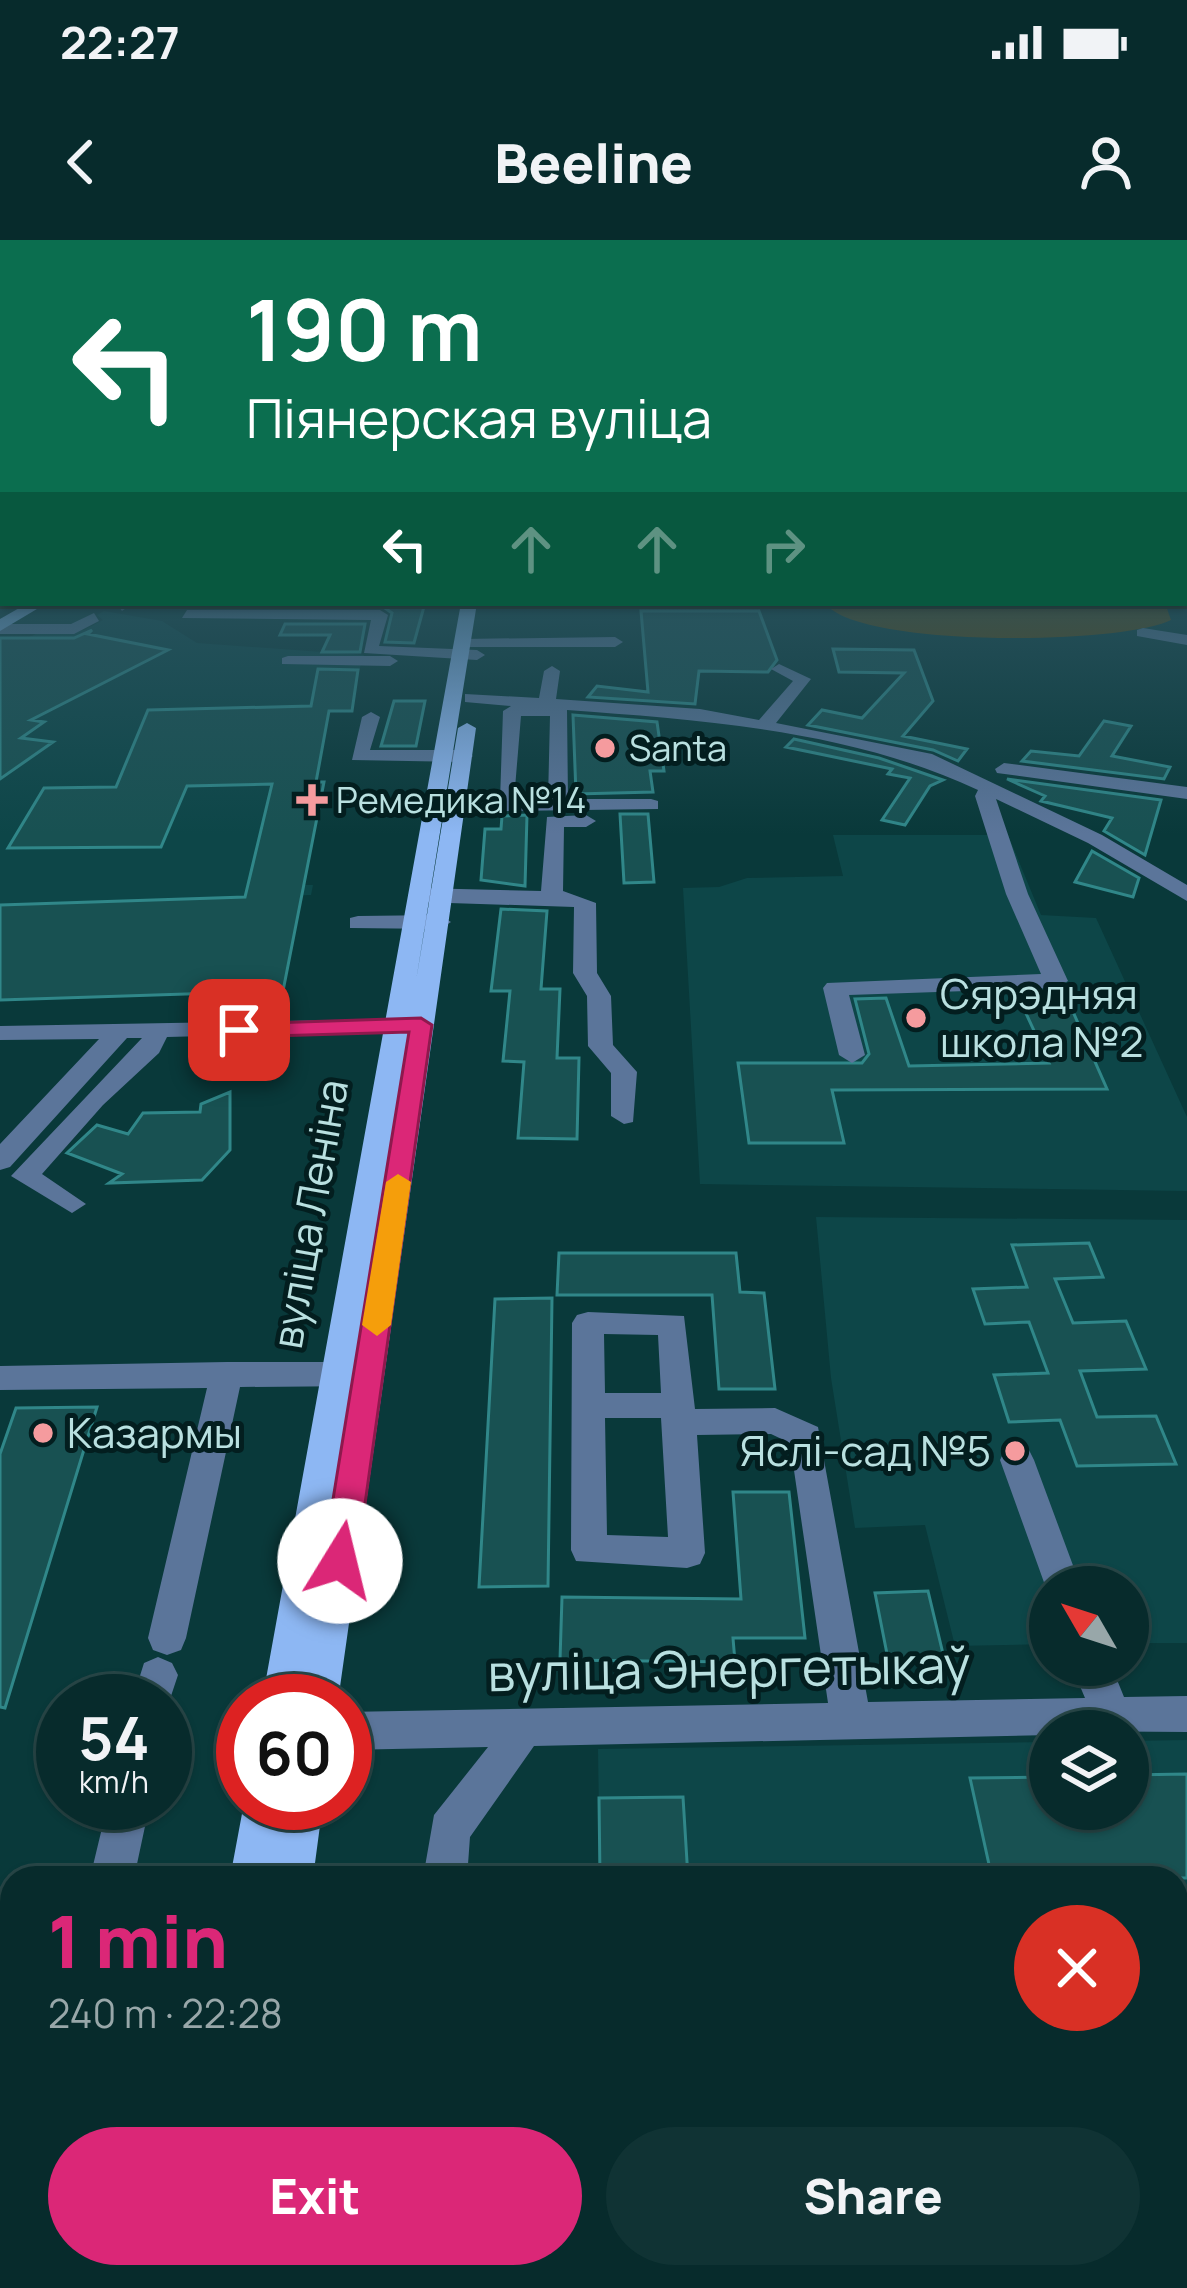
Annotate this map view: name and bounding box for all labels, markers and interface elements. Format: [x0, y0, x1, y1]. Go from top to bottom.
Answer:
text: 22:27 [60, 11, 180, 73]
text: Beeline [494, 125, 693, 199]
icon: back [48, 129, 114, 195]
icon: person [1073, 129, 1139, 195]
text: 190 m [246, 271, 483, 386]
icon: left [48, 288, 204, 444]
text: Піянерская вуліца [246, 380, 712, 454]
icon: left [372, 516, 438, 582]
icon: ahead [498, 516, 564, 582]
icon: ahead [624, 516, 690, 582]
icon: right [750, 516, 816, 582]
place label: Santa [629, 723, 727, 772]
marker: Santa [592, 735, 618, 761]
place label: Ремедика №14 [336, 775, 586, 824]
marker: Ремедика №14 [299, 787, 325, 813]
place label: Сярэдняя школа №2 [940, 964, 1143, 1070]
pin [188, 979, 290, 1081]
icon: arrive [206, 997, 272, 1063]
marker: Сярэдняя школа №2 [903, 1005, 929, 1031]
street label: вуліца Леніна [257, 1075, 361, 1353]
place label: Казармы [67, 1403, 242, 1461]
marker: Казармы [30, 1420, 56, 1446]
place label: Яслі-сад №5 [740, 1421, 991, 1479]
marker: Яслі-сад №5 [1002, 1438, 1028, 1464]
position arrow [277, 1498, 403, 1624]
north arrow [1029, 1566, 1149, 1686]
map controls [1029, 1566, 1149, 1830]
street label: вуліца Энергетыкаў [487, 1629, 971, 1706]
speed limit sign: 60 [216, 1674, 372, 1830]
text: 54 [78, 1696, 150, 1778]
button: layers [1029, 1710, 1149, 1830]
text: km/h [79, 1761, 149, 1802]
text: 1 min [48, 1891, 228, 1990]
button: close [1014, 1905, 1140, 2031]
text: 240 m · 22:28 [48, 1986, 283, 2040]
button: Exit [48, 2127, 582, 2265]
button: Share [606, 2127, 1140, 2265]

